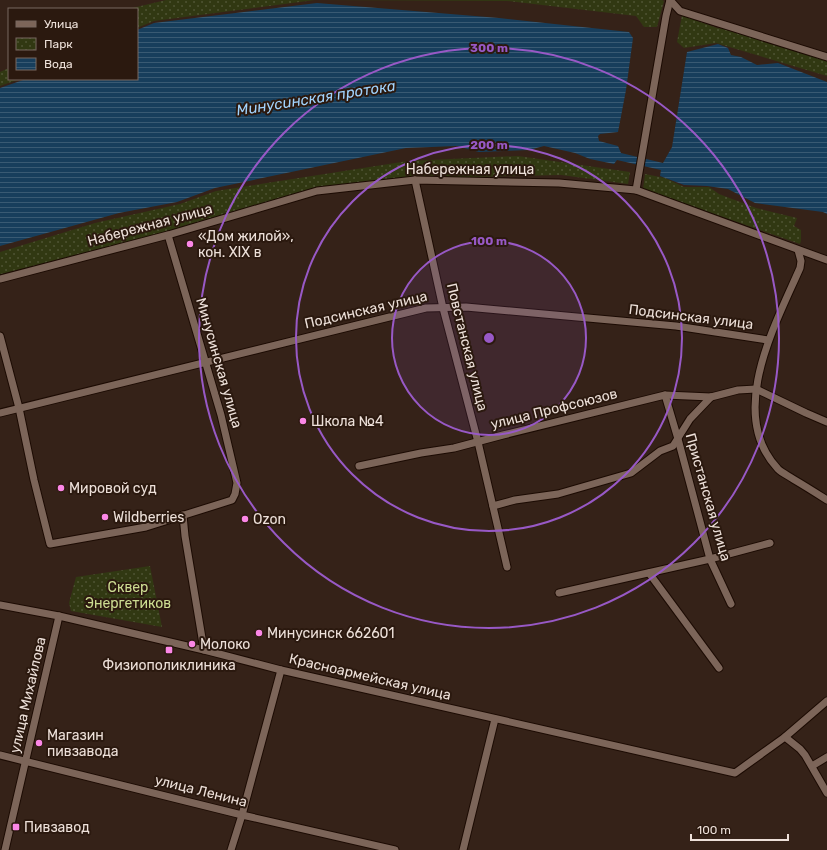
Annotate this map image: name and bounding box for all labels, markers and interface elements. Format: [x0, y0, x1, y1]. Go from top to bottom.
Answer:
legend [8, 8, 138, 80]
text: Улица [44, 17, 78, 31]
text: Парк [44, 37, 73, 51]
text: 300 m [470, 41, 508, 55]
text: Вода [44, 57, 73, 71]
water label: Минусинская протока [235, 76, 397, 119]
text: 200 m [470, 138, 508, 152]
street label: Набережная улица [406, 161, 534, 178]
street label: Набережная улица [86, 200, 214, 250]
place label: «Дом жилой», кон. ХIХ в [198, 228, 294, 261]
text: 100 m [471, 234, 507, 248]
marker: «Дом жилой», кон. ХIХ в [185, 239, 195, 249]
street label: Повстанская улица [443, 281, 491, 413]
street label: Подсинская улица [303, 288, 429, 332]
street label: Минусинская улица [192, 296, 246, 430]
street label: Подсинская улица [628, 301, 754, 333]
centre of rings [482, 331, 496, 345]
street label: улица Профсоюзов [489, 385, 619, 433]
place label: Школа №4 [311, 413, 384, 430]
marker: Школа №4 [298, 416, 308, 426]
street label: Пристанская улица [682, 431, 734, 563]
place label: Мировой суд [69, 480, 157, 497]
marker: Мировой суд [56, 483, 66, 493]
place label: Wildberries [113, 509, 185, 526]
place label: Ozon [253, 511, 286, 528]
marker: Wildberries [100, 512, 110, 522]
marker: Ozon [240, 514, 250, 524]
park label: Сквер Энергетиков [85, 579, 171, 612]
place label: Минусинск 662601 [267, 625, 394, 642]
marker: Минусинск 662601 [254, 628, 264, 638]
street label: улица Михайлова [6, 635, 50, 755]
place label: Молоко [200, 636, 250, 653]
marker: Молоко [187, 639, 197, 649]
marker: Физиополиклиника [164, 645, 174, 655]
street label: Красноармейская улица [287, 650, 453, 704]
place label: Физиополиклиника [102, 657, 236, 674]
place label: Магазин пивзавода [47, 727, 119, 760]
marker: Магазин пивзавода [34, 738, 44, 748]
street label: улица Ленина [153, 771, 249, 811]
scale bar [691, 816, 788, 842]
place label: Пивзавод [24, 819, 90, 836]
marker: Пивзавод [11, 822, 21, 832]
text: 100 m [697, 823, 731, 837]

